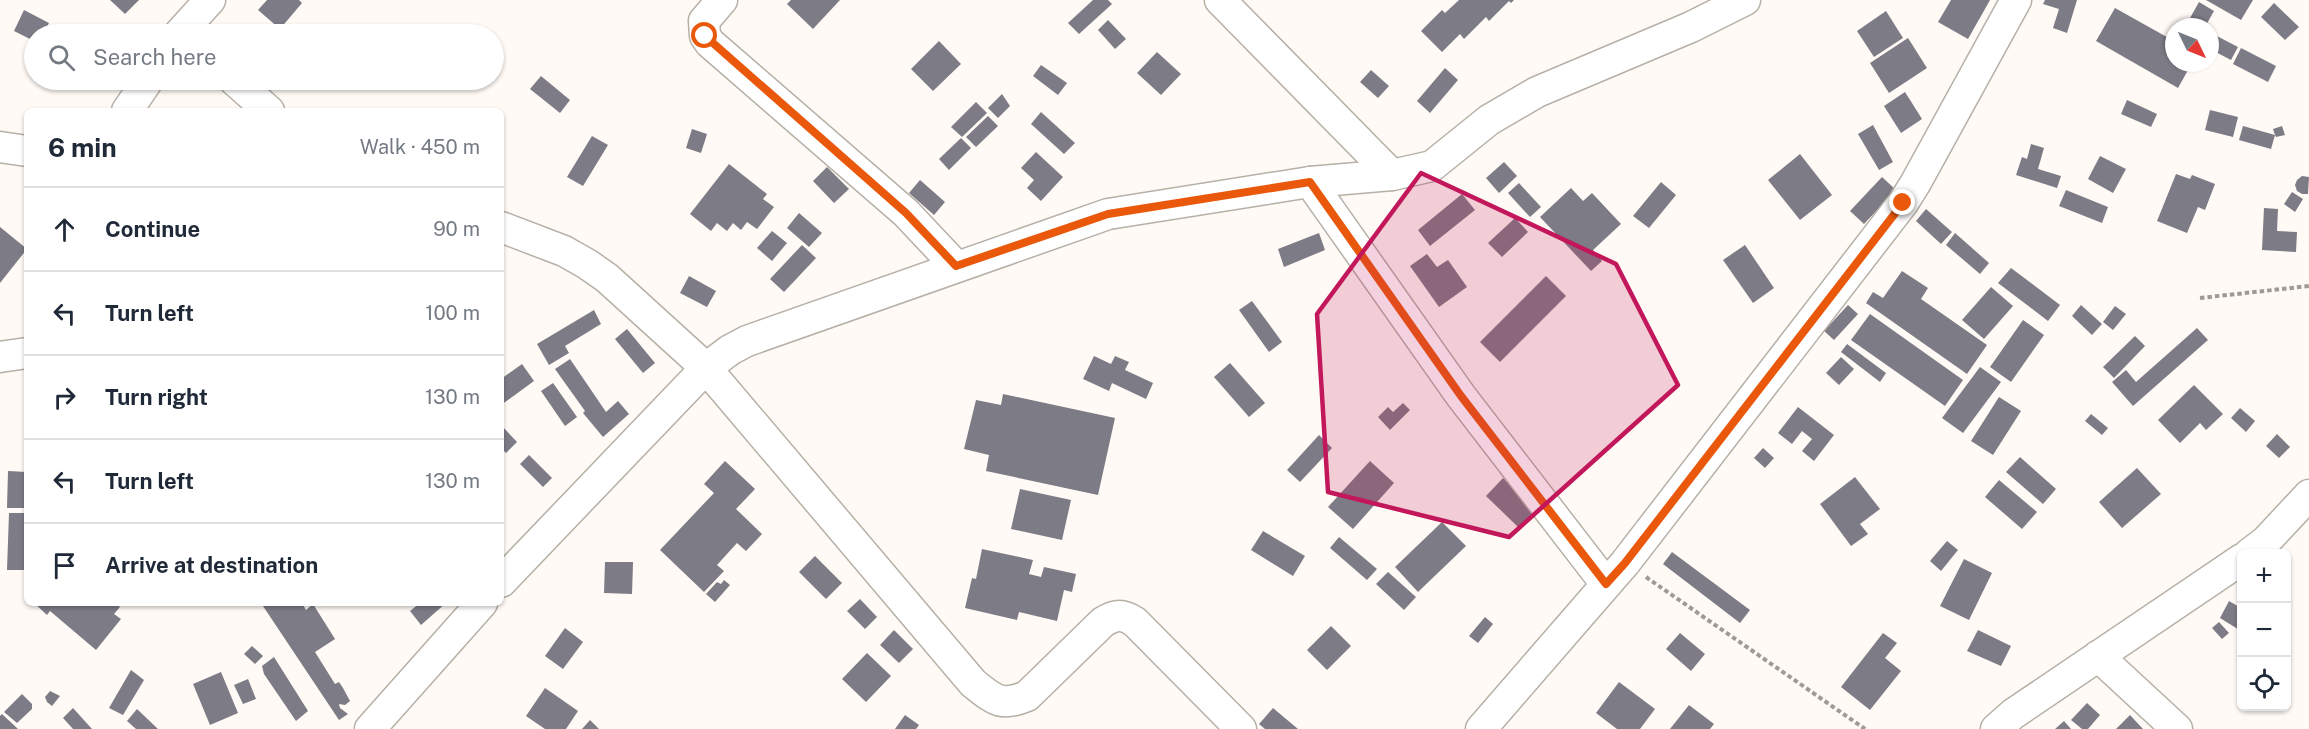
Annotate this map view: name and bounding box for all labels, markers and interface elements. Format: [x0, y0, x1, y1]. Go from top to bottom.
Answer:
north arrow [2165, 18, 2219, 72]
route start [691, 22, 717, 48]
search box [24, 24, 504, 90]
icon: search [45, 41, 78, 74]
text: Search here [93, 44, 217, 70]
text: 6 min [48, 132, 117, 163]
text: Walk · 450 m [360, 135, 480, 159]
route end [1889, 189, 1915, 215]
icon: ahead [48, 213, 81, 246]
text: Continue [105, 216, 200, 242]
text: 90 m [433, 217, 480, 241]
icon: left [48, 297, 81, 330]
text: Turn left [105, 300, 194, 326]
text: 100 m [425, 301, 480, 325]
icon: right [48, 381, 81, 414]
text: Turn right [105, 384, 208, 410]
text: 130 m [425, 385, 480, 409]
icon: left [48, 465, 81, 498]
text: Turn left [105, 468, 194, 494]
text: 130 m [425, 469, 480, 493]
icon: arrive [48, 549, 81, 582]
map controls [2237, 549, 2291, 711]
button: + [2237, 549, 2291, 603]
text: Arrive at destination [105, 552, 318, 578]
button: − [2237, 603, 2291, 657]
button: locate [2237, 657, 2291, 711]

